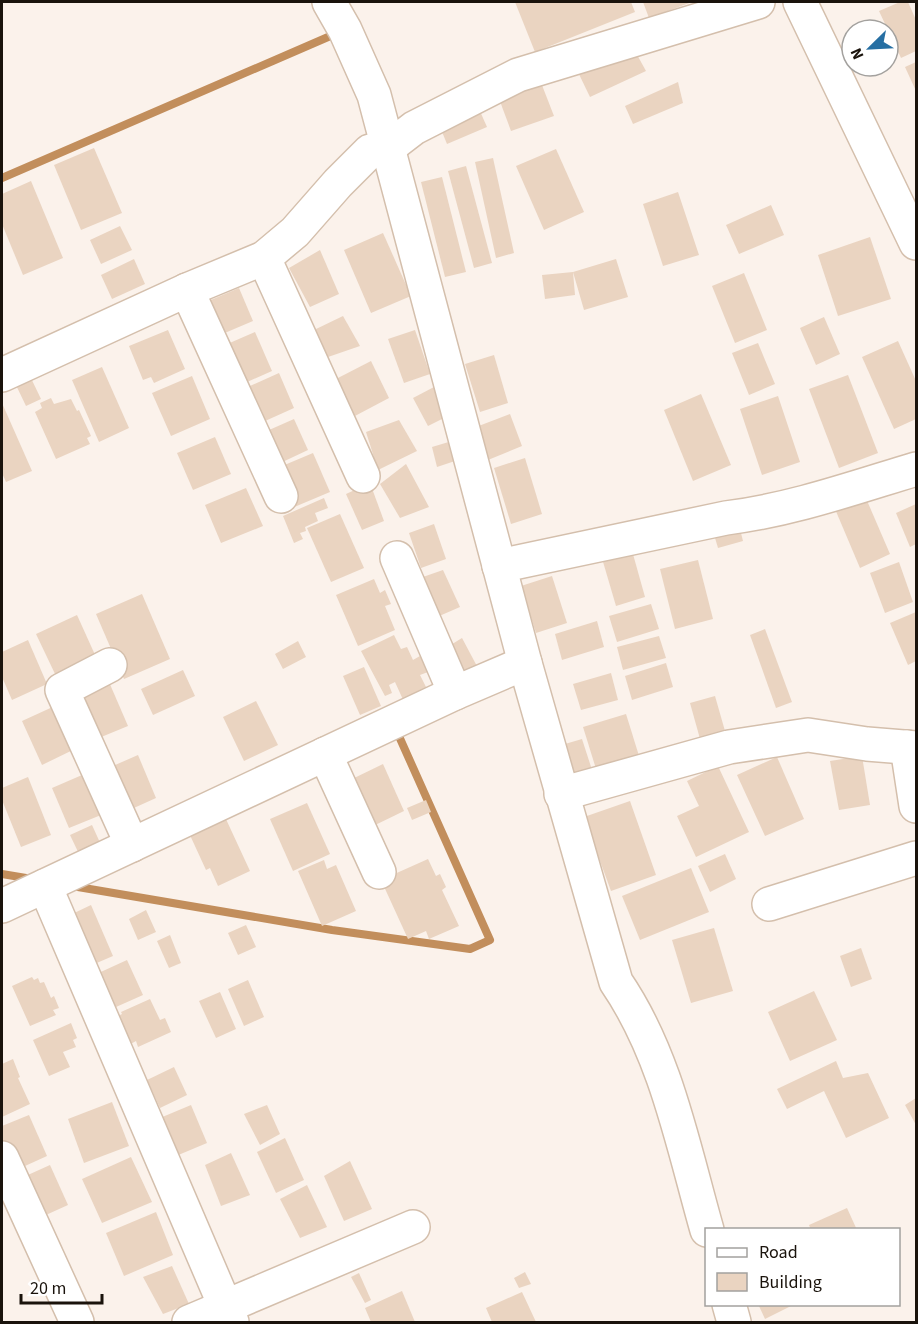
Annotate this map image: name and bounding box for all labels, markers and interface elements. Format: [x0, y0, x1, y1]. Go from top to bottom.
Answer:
north arrow [840, 18, 900, 78]
text: N [845, 44, 869, 63]
legend [705, 1228, 900, 1306]
text: Road [759, 1240, 798, 1265]
scale bar [21, 1267, 102, 1305]
text: Building [759, 1270, 822, 1295]
text: 20 m [30, 1276, 66, 1301]

